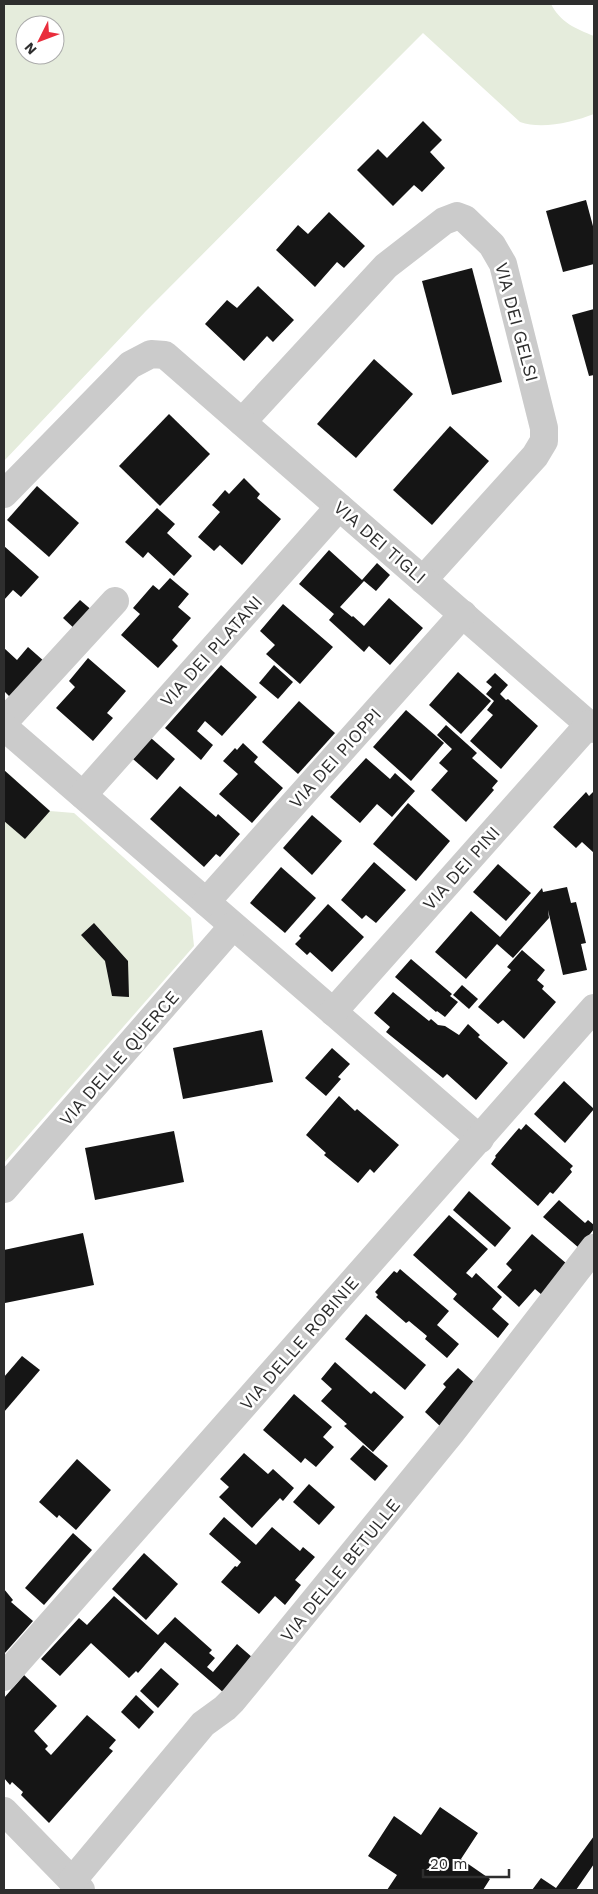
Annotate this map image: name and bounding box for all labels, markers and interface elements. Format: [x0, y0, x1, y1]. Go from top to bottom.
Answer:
north arrow [15, 15, 65, 65]
text: N [21, 39, 40, 58]
street label: VIA DEI GELSI [491, 260, 543, 384]
street label: VIA DEI TIGLI [330, 496, 430, 588]
street label: VIA DEI PLATANI [156, 591, 266, 711]
street label: VIA DEI PIOPPI [285, 704, 385, 812]
street label: VIA DEI PINI [418, 822, 504, 914]
street label: VIA DELLE QUERCE [55, 986, 183, 1130]
street label: VIA DELLE ROBINIE [235, 1272, 363, 1414]
street label: VIA DELLE BETULLE [276, 1494, 404, 1646]
scale bar [423, 1846, 509, 1878]
text: 20 m [430, 1855, 468, 1873]

